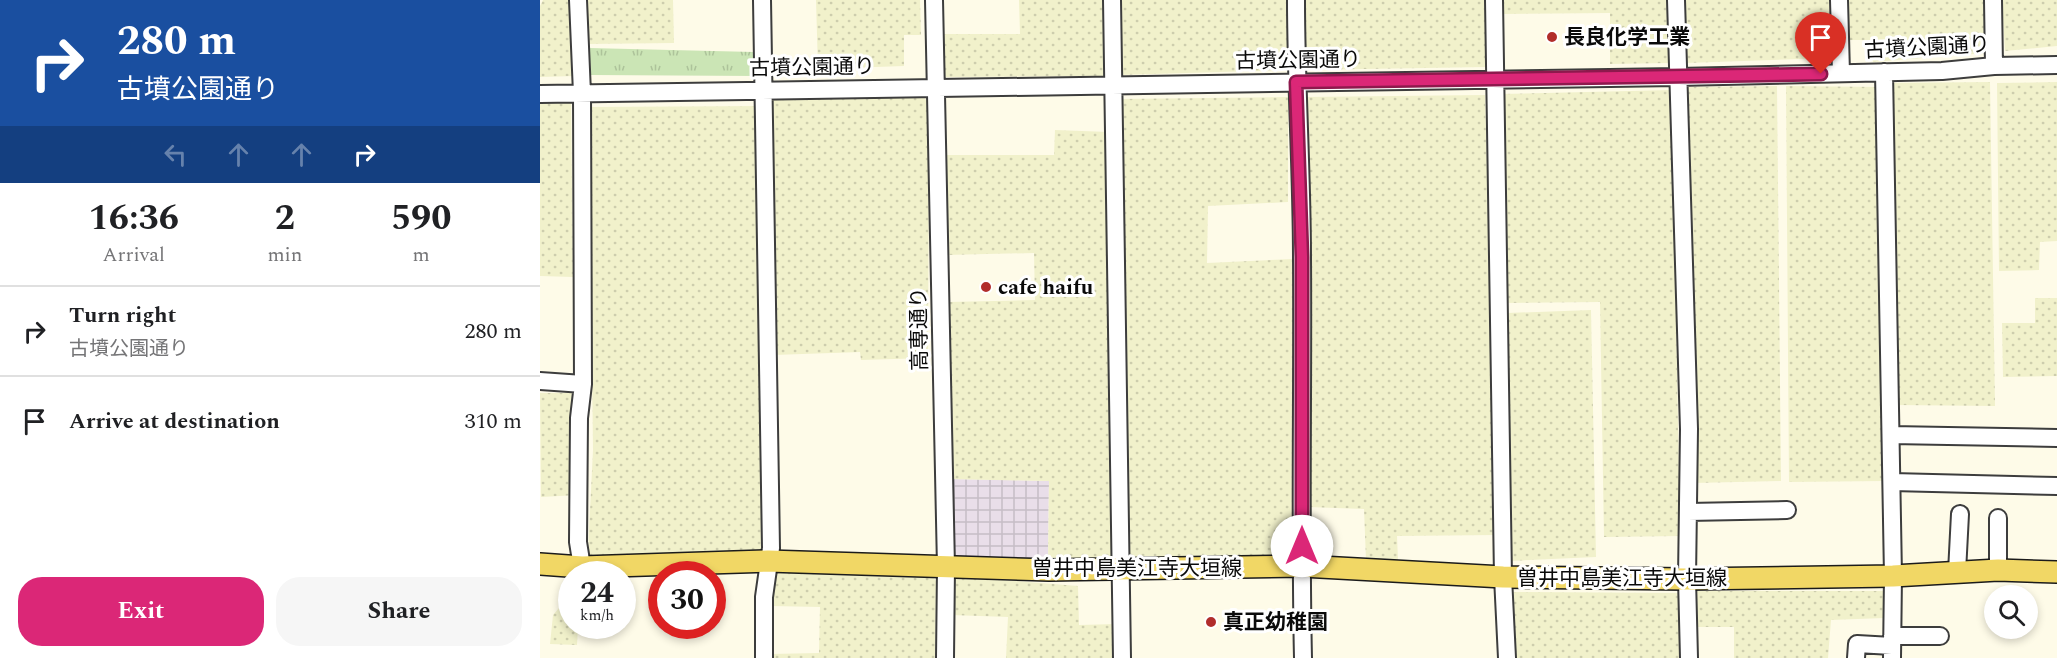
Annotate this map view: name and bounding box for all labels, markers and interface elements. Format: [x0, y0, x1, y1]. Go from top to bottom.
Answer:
text: 280 m [117, 10, 236, 73]
pin [1795, 12, 1846, 74]
icon: arrive [1804, 21, 1837, 54]
place label: 長良化学工業 [1564, 22, 1690, 54]
icon: right [18, 24, 96, 102]
street label: 古墳公園通り [1863, 29, 1991, 67]
marker: 長良化学工業 [1545, 30, 1559, 44]
street label: 古墳公園通り [1235, 44, 1361, 78]
street label: 古墳公園通り [749, 51, 875, 85]
text: 古墳公園通り [117, 69, 279, 111]
icon: left [159, 138, 192, 171]
icon: ahead [222, 138, 255, 171]
icon: ahead [285, 138, 318, 171]
icon: right [348, 138, 381, 171]
text: 16:36 [88, 191, 179, 246]
text: 2 [275, 191, 295, 246]
text: 590 [391, 191, 451, 246]
text: Arrival [103, 240, 165, 270]
text: min [267, 240, 302, 270]
text: m [413, 240, 430, 270]
place label: cafe haifu [998, 272, 1094, 304]
marker: cafe haifu [979, 280, 993, 294]
street label: 高専通り [903, 287, 937, 371]
text: Turn right [69, 299, 176, 332]
icon: right [18, 315, 51, 348]
text: 280 m [465, 315, 522, 348]
text: 古墳公園通り [69, 334, 189, 364]
icon: arrive [18, 405, 51, 438]
text: Arrive at destination [69, 405, 280, 438]
text: 310 m [465, 405, 522, 438]
position arrow [1270, 514, 1334, 578]
street label: 曽井中島美江寺大垣線 [1032, 553, 1242, 585]
speed limit sign: 30 [648, 561, 726, 639]
street label: 曽井中島美江寺大垣線 [1517, 563, 1727, 595]
text: 24 [580, 570, 614, 616]
button: Exit [18, 577, 264, 646]
button: Share [276, 577, 522, 646]
map controls [1984, 585, 2038, 639]
button: search [1984, 585, 2038, 639]
text: km/h [580, 604, 614, 627]
place label: 真正幼稚園 [1223, 607, 1328, 639]
marker: 真正幼稚園 [1204, 615, 1218, 629]

